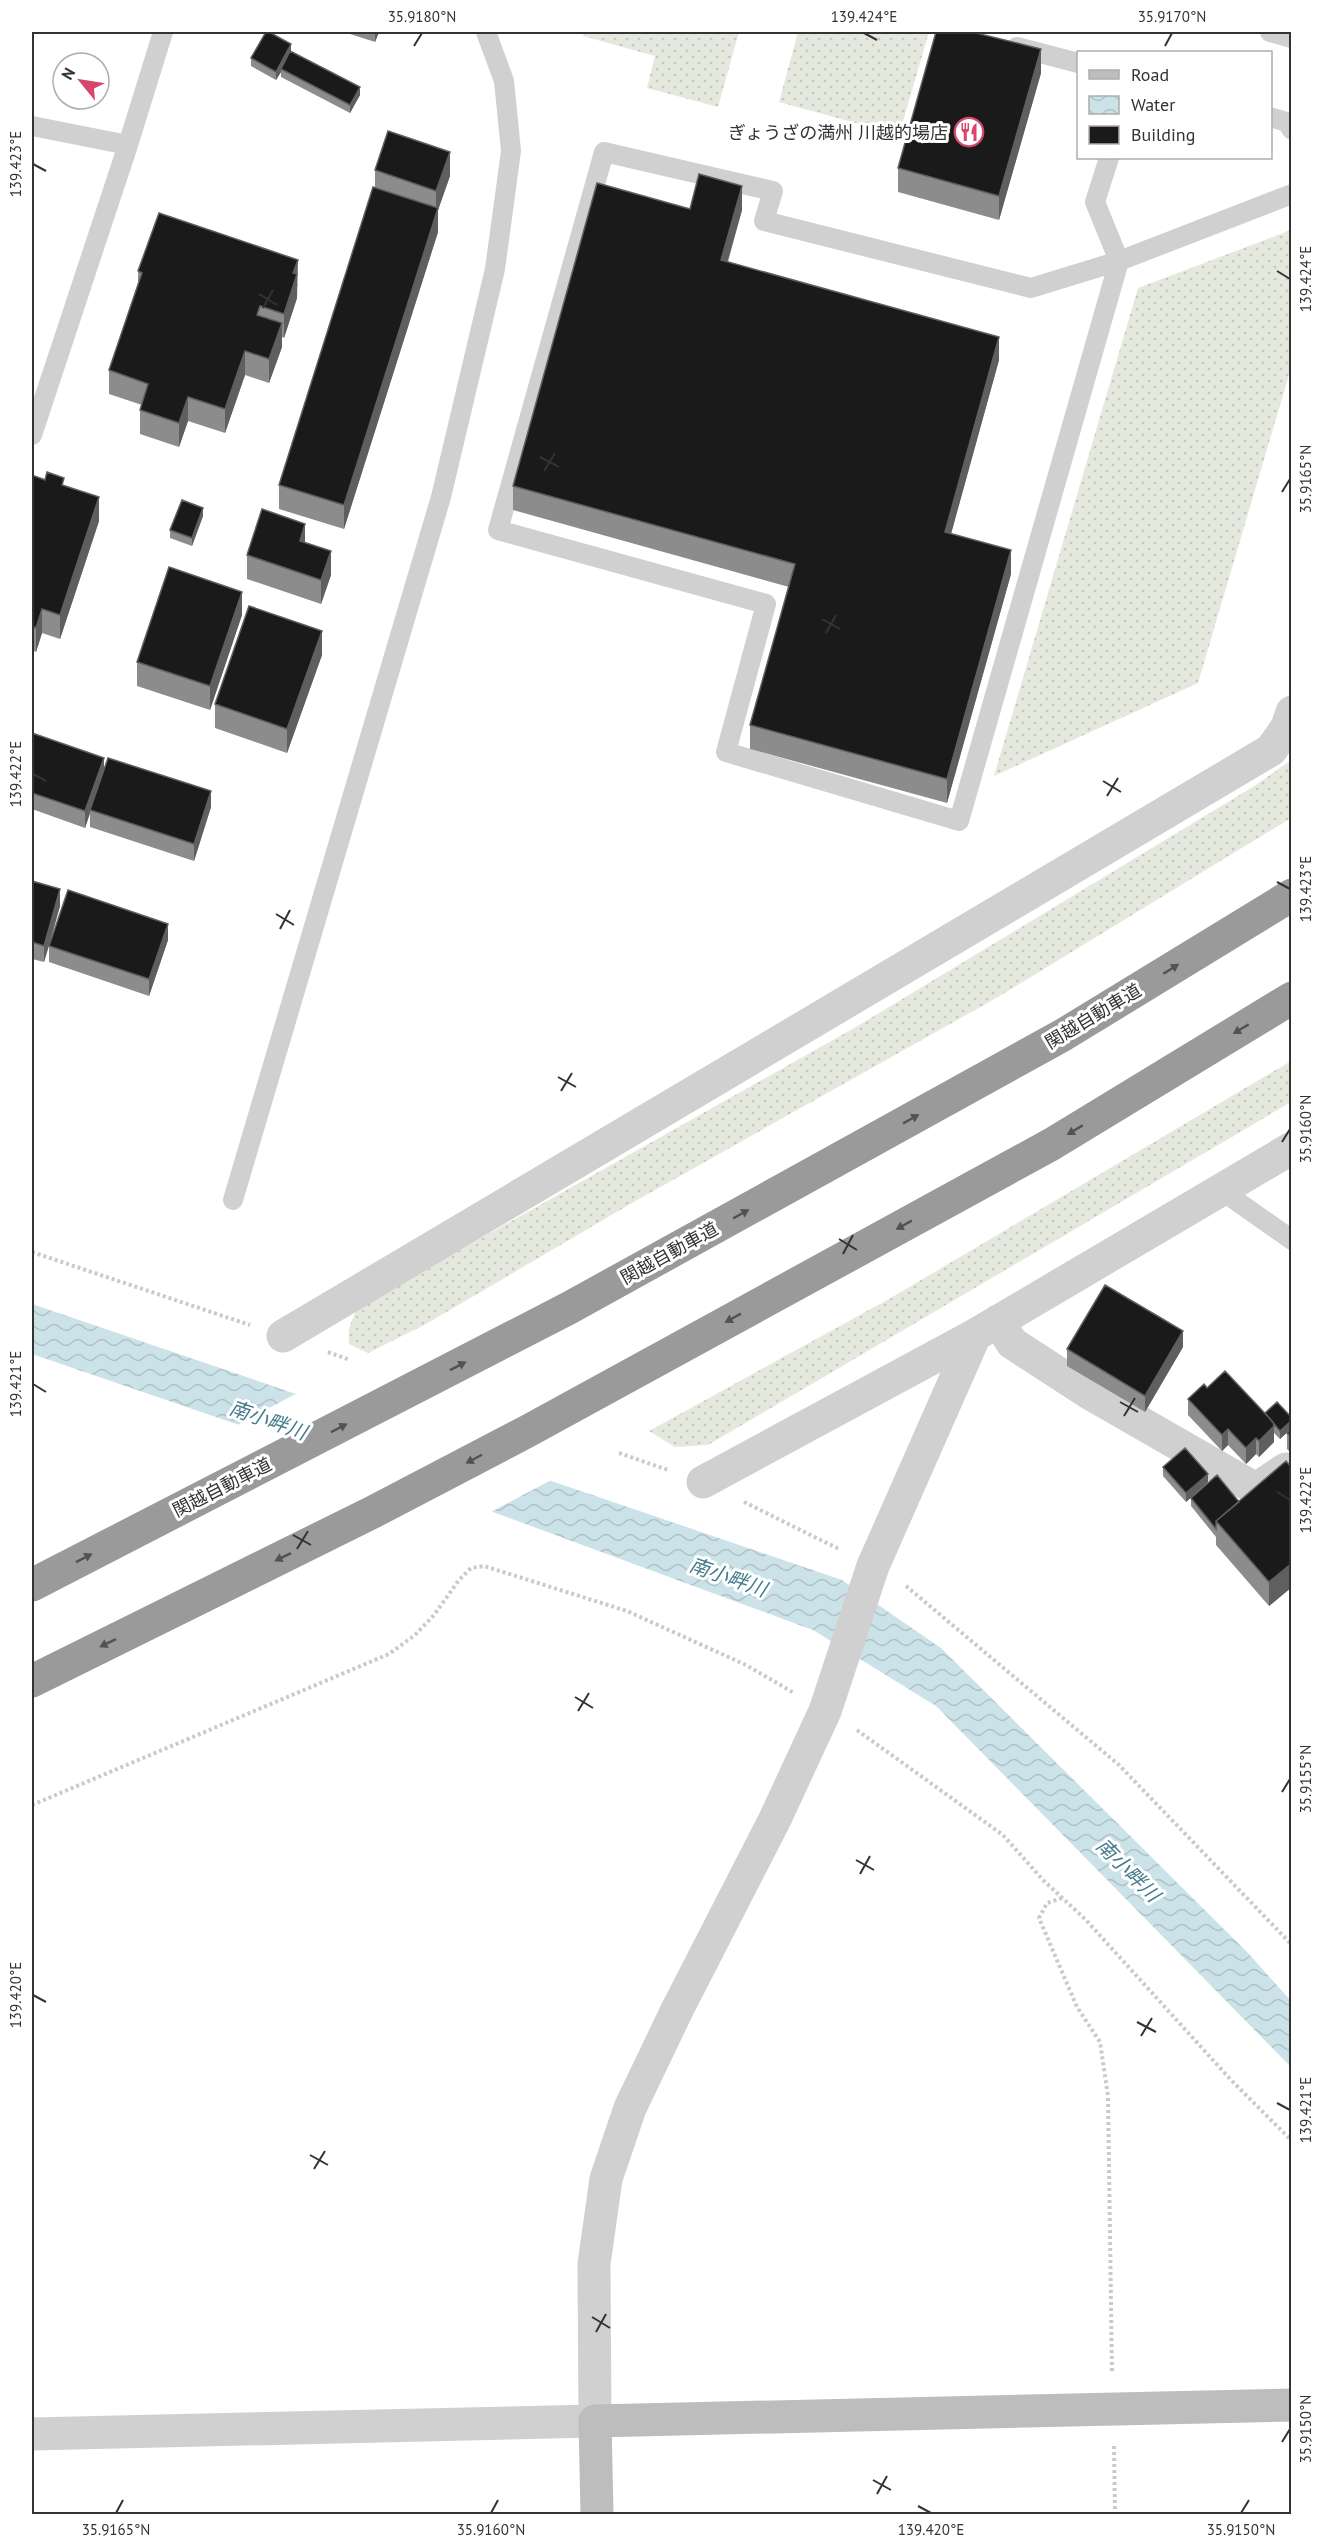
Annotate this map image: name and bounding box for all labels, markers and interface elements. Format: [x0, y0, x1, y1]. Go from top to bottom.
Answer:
text: 35.9180°N [388, 7, 456, 26]
text: 139.424°E [831, 7, 897, 26]
text: 35.9170°N [1138, 7, 1206, 26]
north arrow [51, 51, 111, 111]
legend [1077, 51, 1272, 159]
text: Road [1131, 63, 1169, 86]
text: N [57, 64, 79, 83]
text: Water [1131, 93, 1175, 116]
restaurant icon: ぎょうざの満州 川越的場店 [953, 116, 985, 148]
place label: ぎょうざの満州 川越的場店 [728, 121, 948, 144]
text: Building [1131, 123, 1195, 146]
text: 139.423°E [6, 131, 25, 197]
text: 139.424°E [1296, 246, 1315, 312]
text: 35.9165°N [1296, 445, 1315, 513]
text: 139.422°E [6, 741, 25, 807]
text: 139.423°E [1296, 856, 1315, 922]
one-way arrow [1163, 963, 1179, 974]
street label: 関越自動車道 [1041, 978, 1145, 1054]
one-way arrow [1233, 1023, 1250, 1034]
text: 35.9160°N [1296, 1095, 1315, 1163]
one-way arrow [903, 1114, 920, 1124]
one-way arrow [1066, 1125, 1083, 1135]
one-way arrow [733, 1208, 749, 1219]
street label: 関越自動車道 [616, 1217, 722, 1289]
one-way arrow [896, 1220, 913, 1230]
one-way arrow [725, 1313, 742, 1323]
text: 139.421°E [6, 1351, 25, 1417]
one-way arrow [450, 1361, 467, 1371]
water label: 南小畔川 [226, 1395, 312, 1446]
one-way arrow [330, 1423, 347, 1432]
street label: 関越自動車道 [169, 1452, 275, 1522]
one-way arrow [465, 1454, 482, 1464]
text: 139.422°E [1296, 1467, 1315, 1533]
one-way arrow [274, 1552, 291, 1561]
water label: 南小畔川 [686, 1552, 772, 1603]
one-way arrow [75, 1554, 92, 1563]
one-way arrow [99, 1638, 116, 1648]
text: 35.9155°N [1296, 1745, 1315, 1813]
water label: 南小畔川 [1091, 1833, 1167, 1909]
text: 139.420°E [6, 1962, 25, 2028]
text: 139.421°E [1296, 2077, 1315, 2143]
text: 35.9150°N [1296, 2395, 1315, 2463]
text: 35.9165°N [82, 2520, 150, 2539]
text: 35.9160°N [457, 2520, 525, 2539]
text: 139.420°E [898, 2520, 964, 2539]
text: 35.9150°N [1207, 2520, 1275, 2539]

